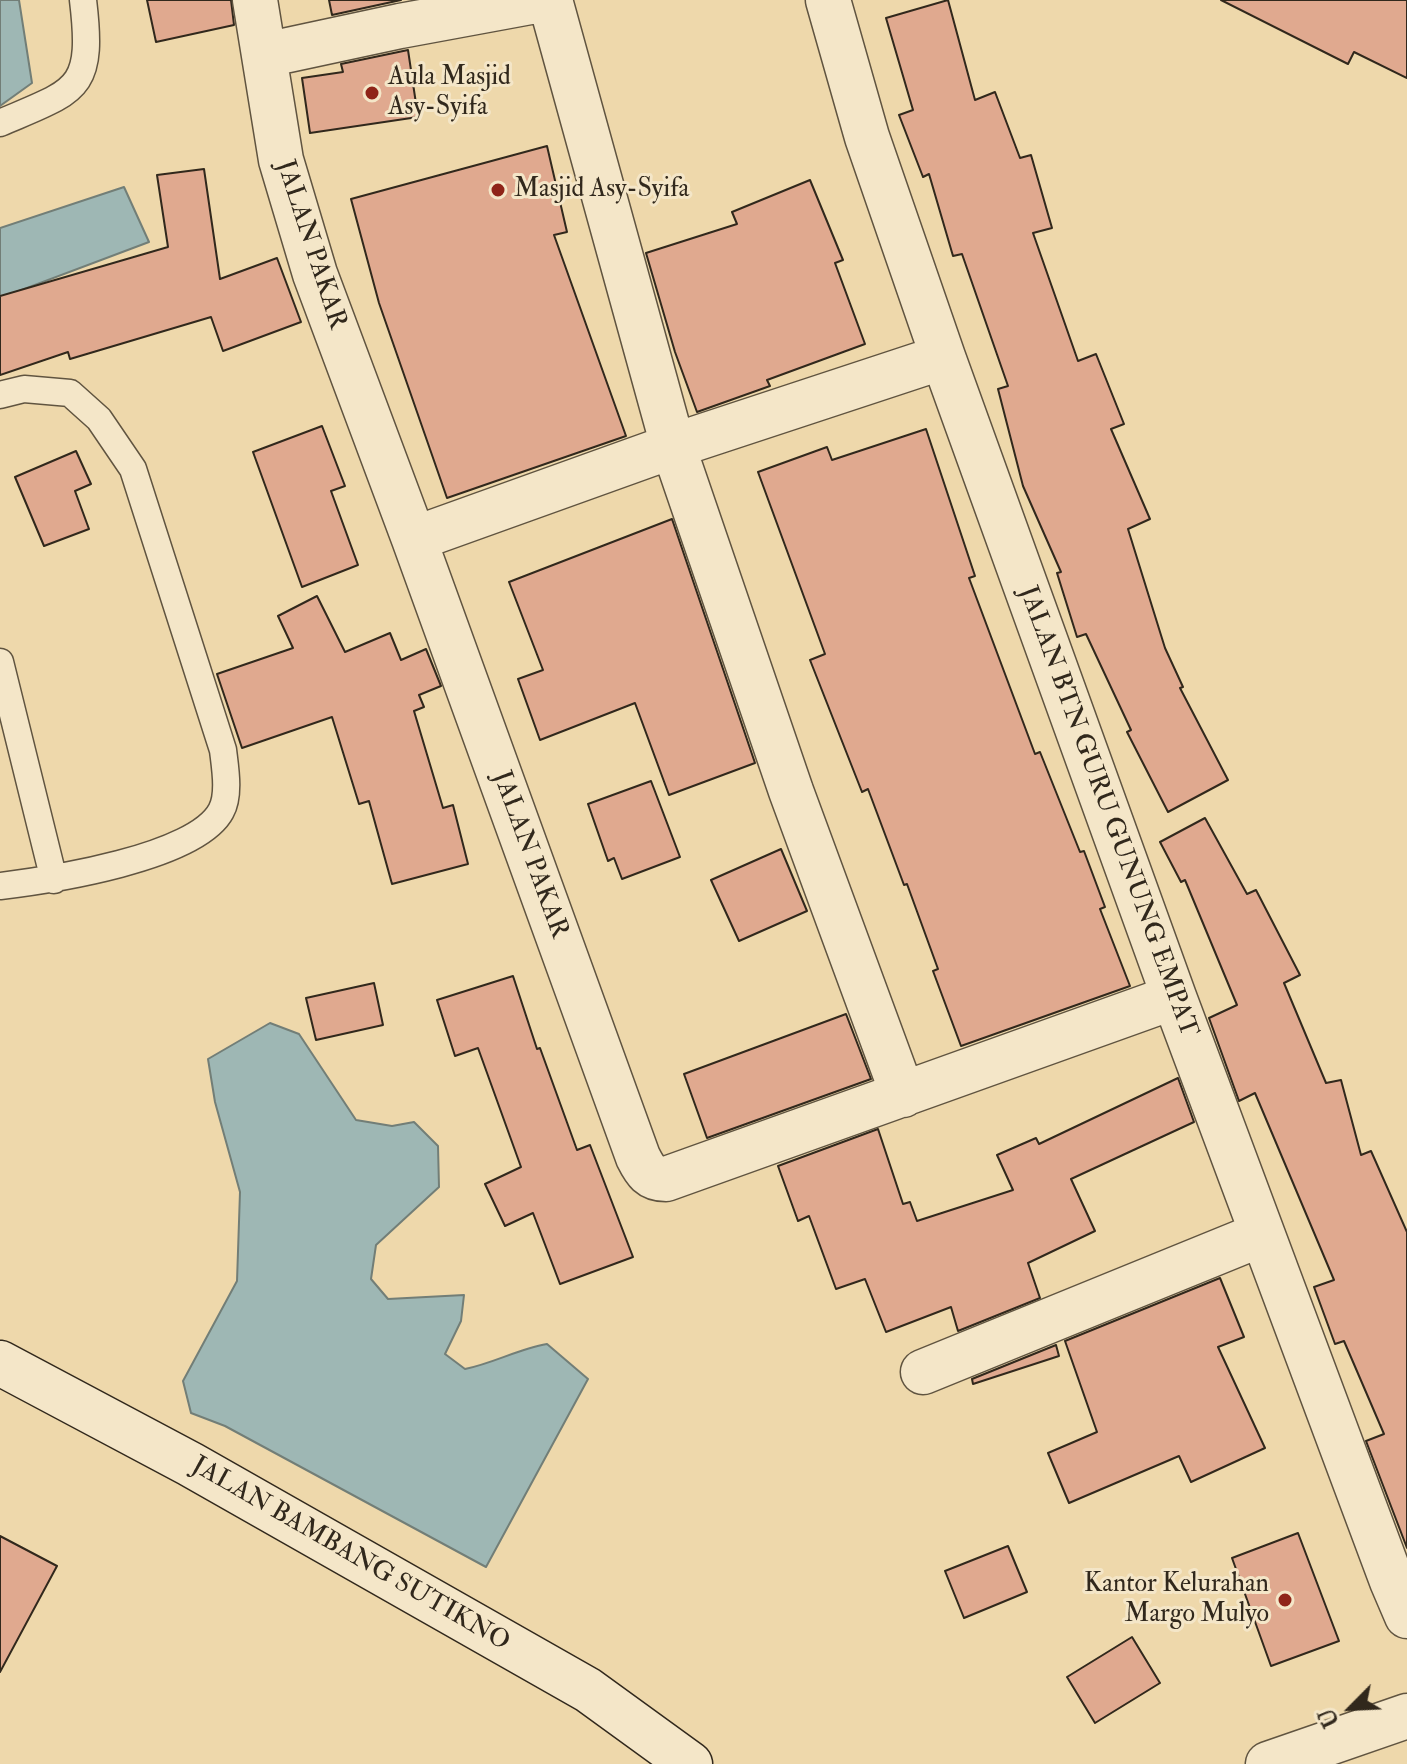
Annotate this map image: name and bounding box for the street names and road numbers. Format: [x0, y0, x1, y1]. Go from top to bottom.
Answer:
street label: JALAN PAKAR [268, 157, 352, 333]
street label: JALAN BTN GURU GUNUNG EMPAT [1011, 582, 1203, 1042]
street label: JALAN PAKAR [484, 767, 574, 943]
street label: JALAN BAMBANG SUTIKNO [185, 1451, 515, 1659]

